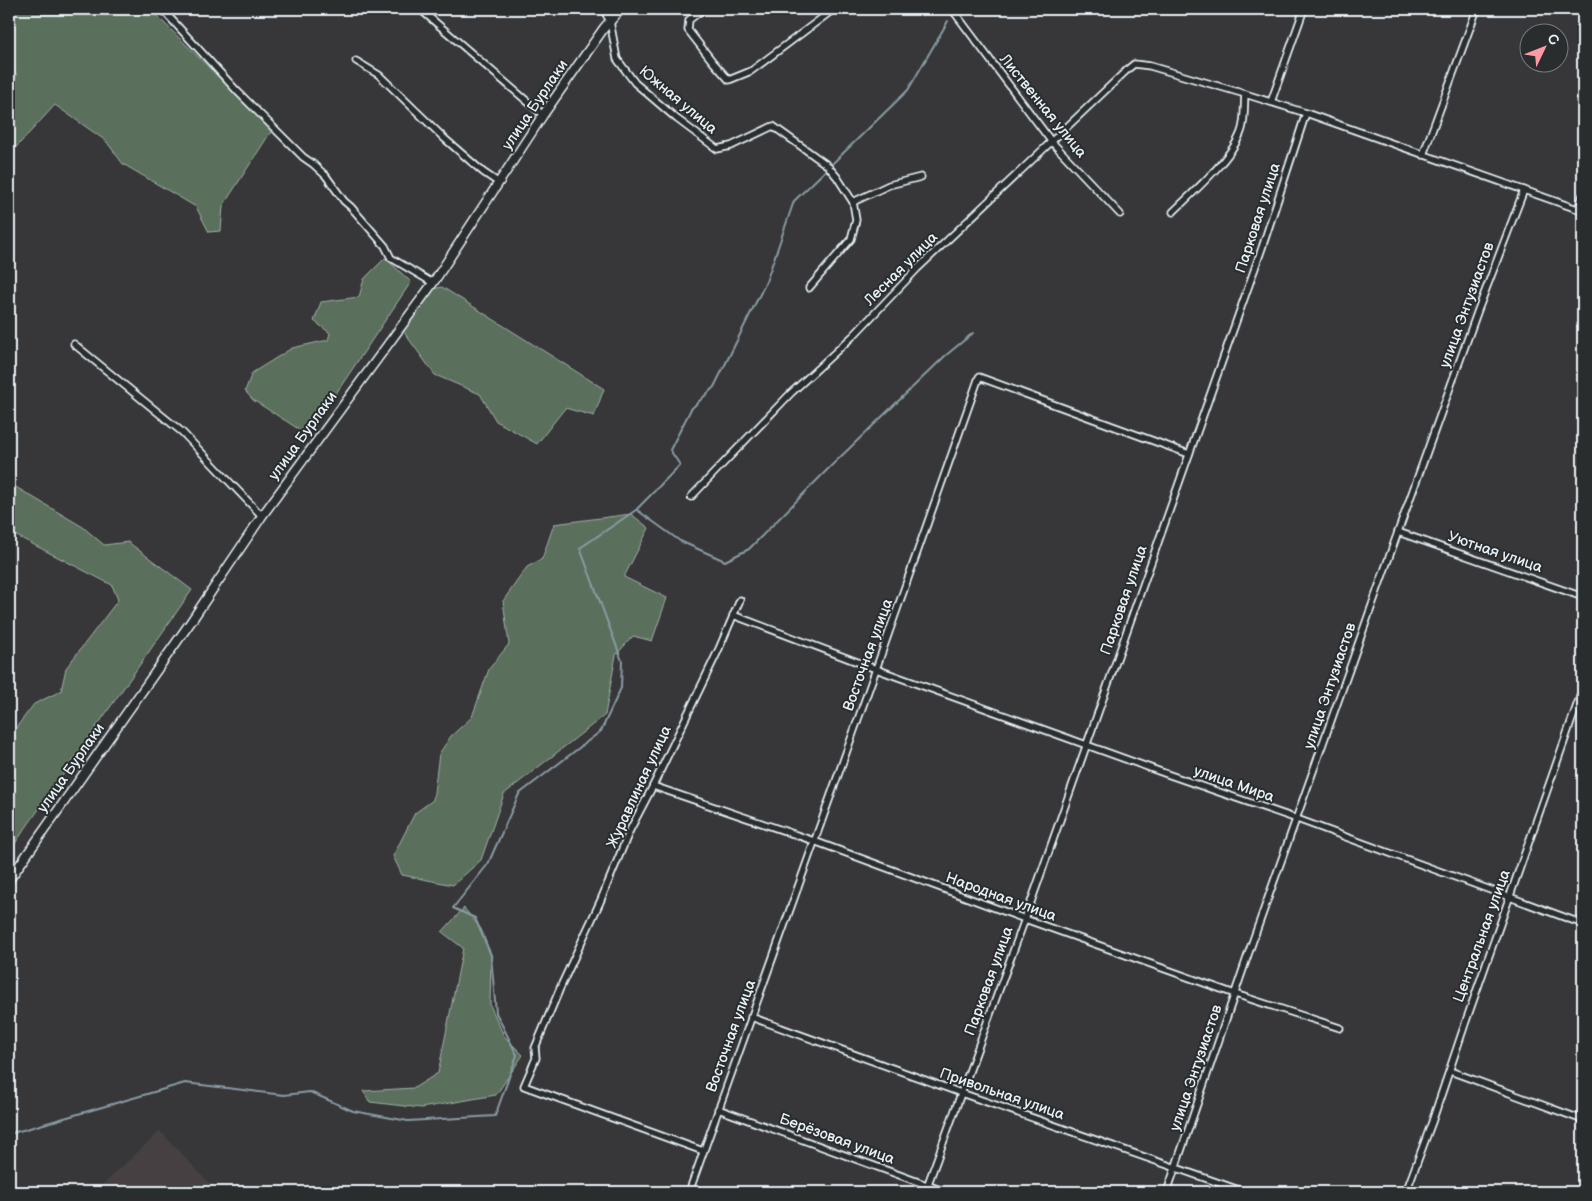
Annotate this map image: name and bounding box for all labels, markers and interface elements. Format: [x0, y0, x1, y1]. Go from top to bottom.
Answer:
north arrow [1520, 22, 1570, 72]
text: С [1544, 30, 1563, 49]
street label: Лиственная улица [995, 49, 1091, 162]
street label: улица Бурлаки [498, 56, 572, 154]
street label: Южная улица [635, 62, 721, 138]
street label: Парковая улица [1231, 160, 1285, 275]
street label: Лесная улица [859, 228, 942, 311]
street label: улица Энтузиастов [1435, 239, 1499, 370]
street label: улица Бурлаки [264, 388, 342, 484]
street label: Уютная улица [1445, 527, 1545, 577]
street label: Парковая улица [1096, 543, 1152, 657]
street label: Восточная улица [839, 596, 897, 714]
street label: улица Энтузиастов [1299, 620, 1361, 752]
street label: улица Бурлаки [33, 720, 109, 816]
street label: Журавлиная улица [602, 722, 676, 851]
street label: улица Мира [1191, 761, 1277, 807]
street label: Центральная улица [1449, 867, 1515, 1005]
street label: Народная улица [943, 868, 1059, 926]
street label: Парковая улица [960, 924, 1018, 1038]
street label: Восточная улица [702, 977, 760, 1095]
street label: улица Энтузиастов [1165, 1002, 1227, 1134]
street label: Привольная улица [937, 1064, 1067, 1124]
street label: Берёзовая улица [777, 1109, 897, 1169]

